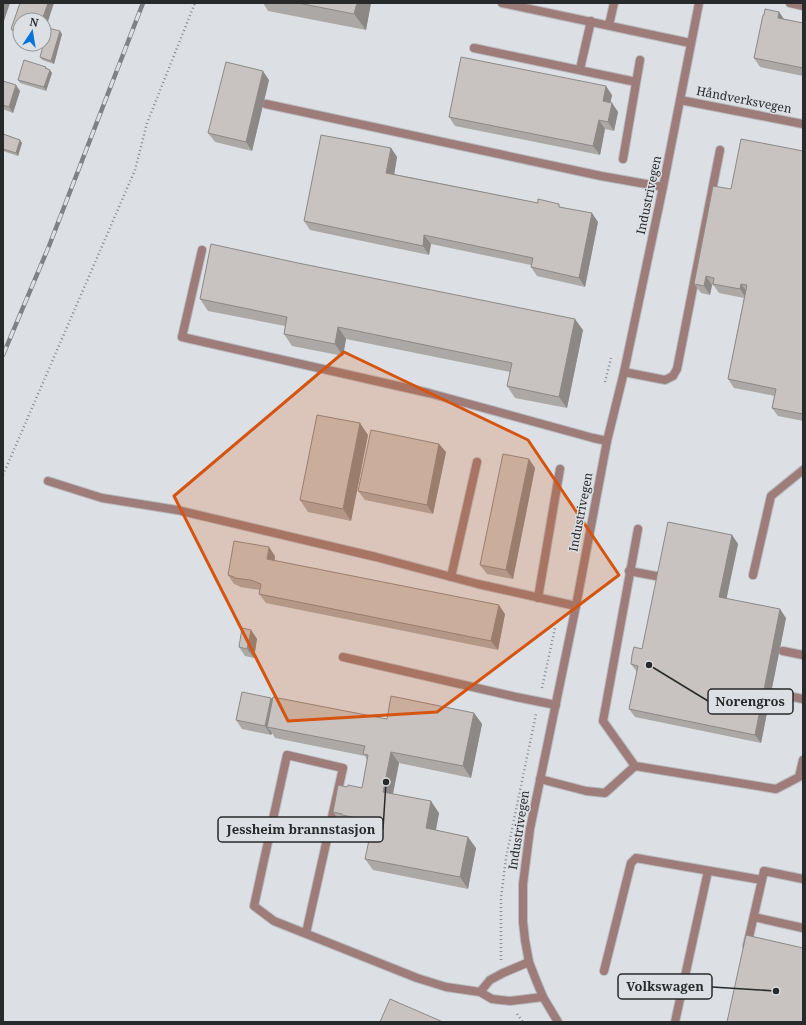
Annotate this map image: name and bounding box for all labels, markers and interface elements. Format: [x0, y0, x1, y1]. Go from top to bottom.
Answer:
north arrow [12, 12, 52, 52]
text: N [28, 13, 40, 30]
street label: Håndverksvegen [695, 82, 793, 117]
street label: Industrivegen [632, 154, 665, 236]
street label: Industrivegen [565, 471, 597, 553]
callout: Norengros [708, 689, 793, 714]
text: Norengros [715, 692, 785, 710]
street label: Industrivegen [504, 789, 533, 871]
callout: Jessheim brannstasjon [218, 817, 383, 842]
text: Jessheim brannstasjon [226, 820, 376, 838]
callout: Volkswagen [618, 974, 712, 999]
text: Volkswagen [626, 977, 704, 995]

